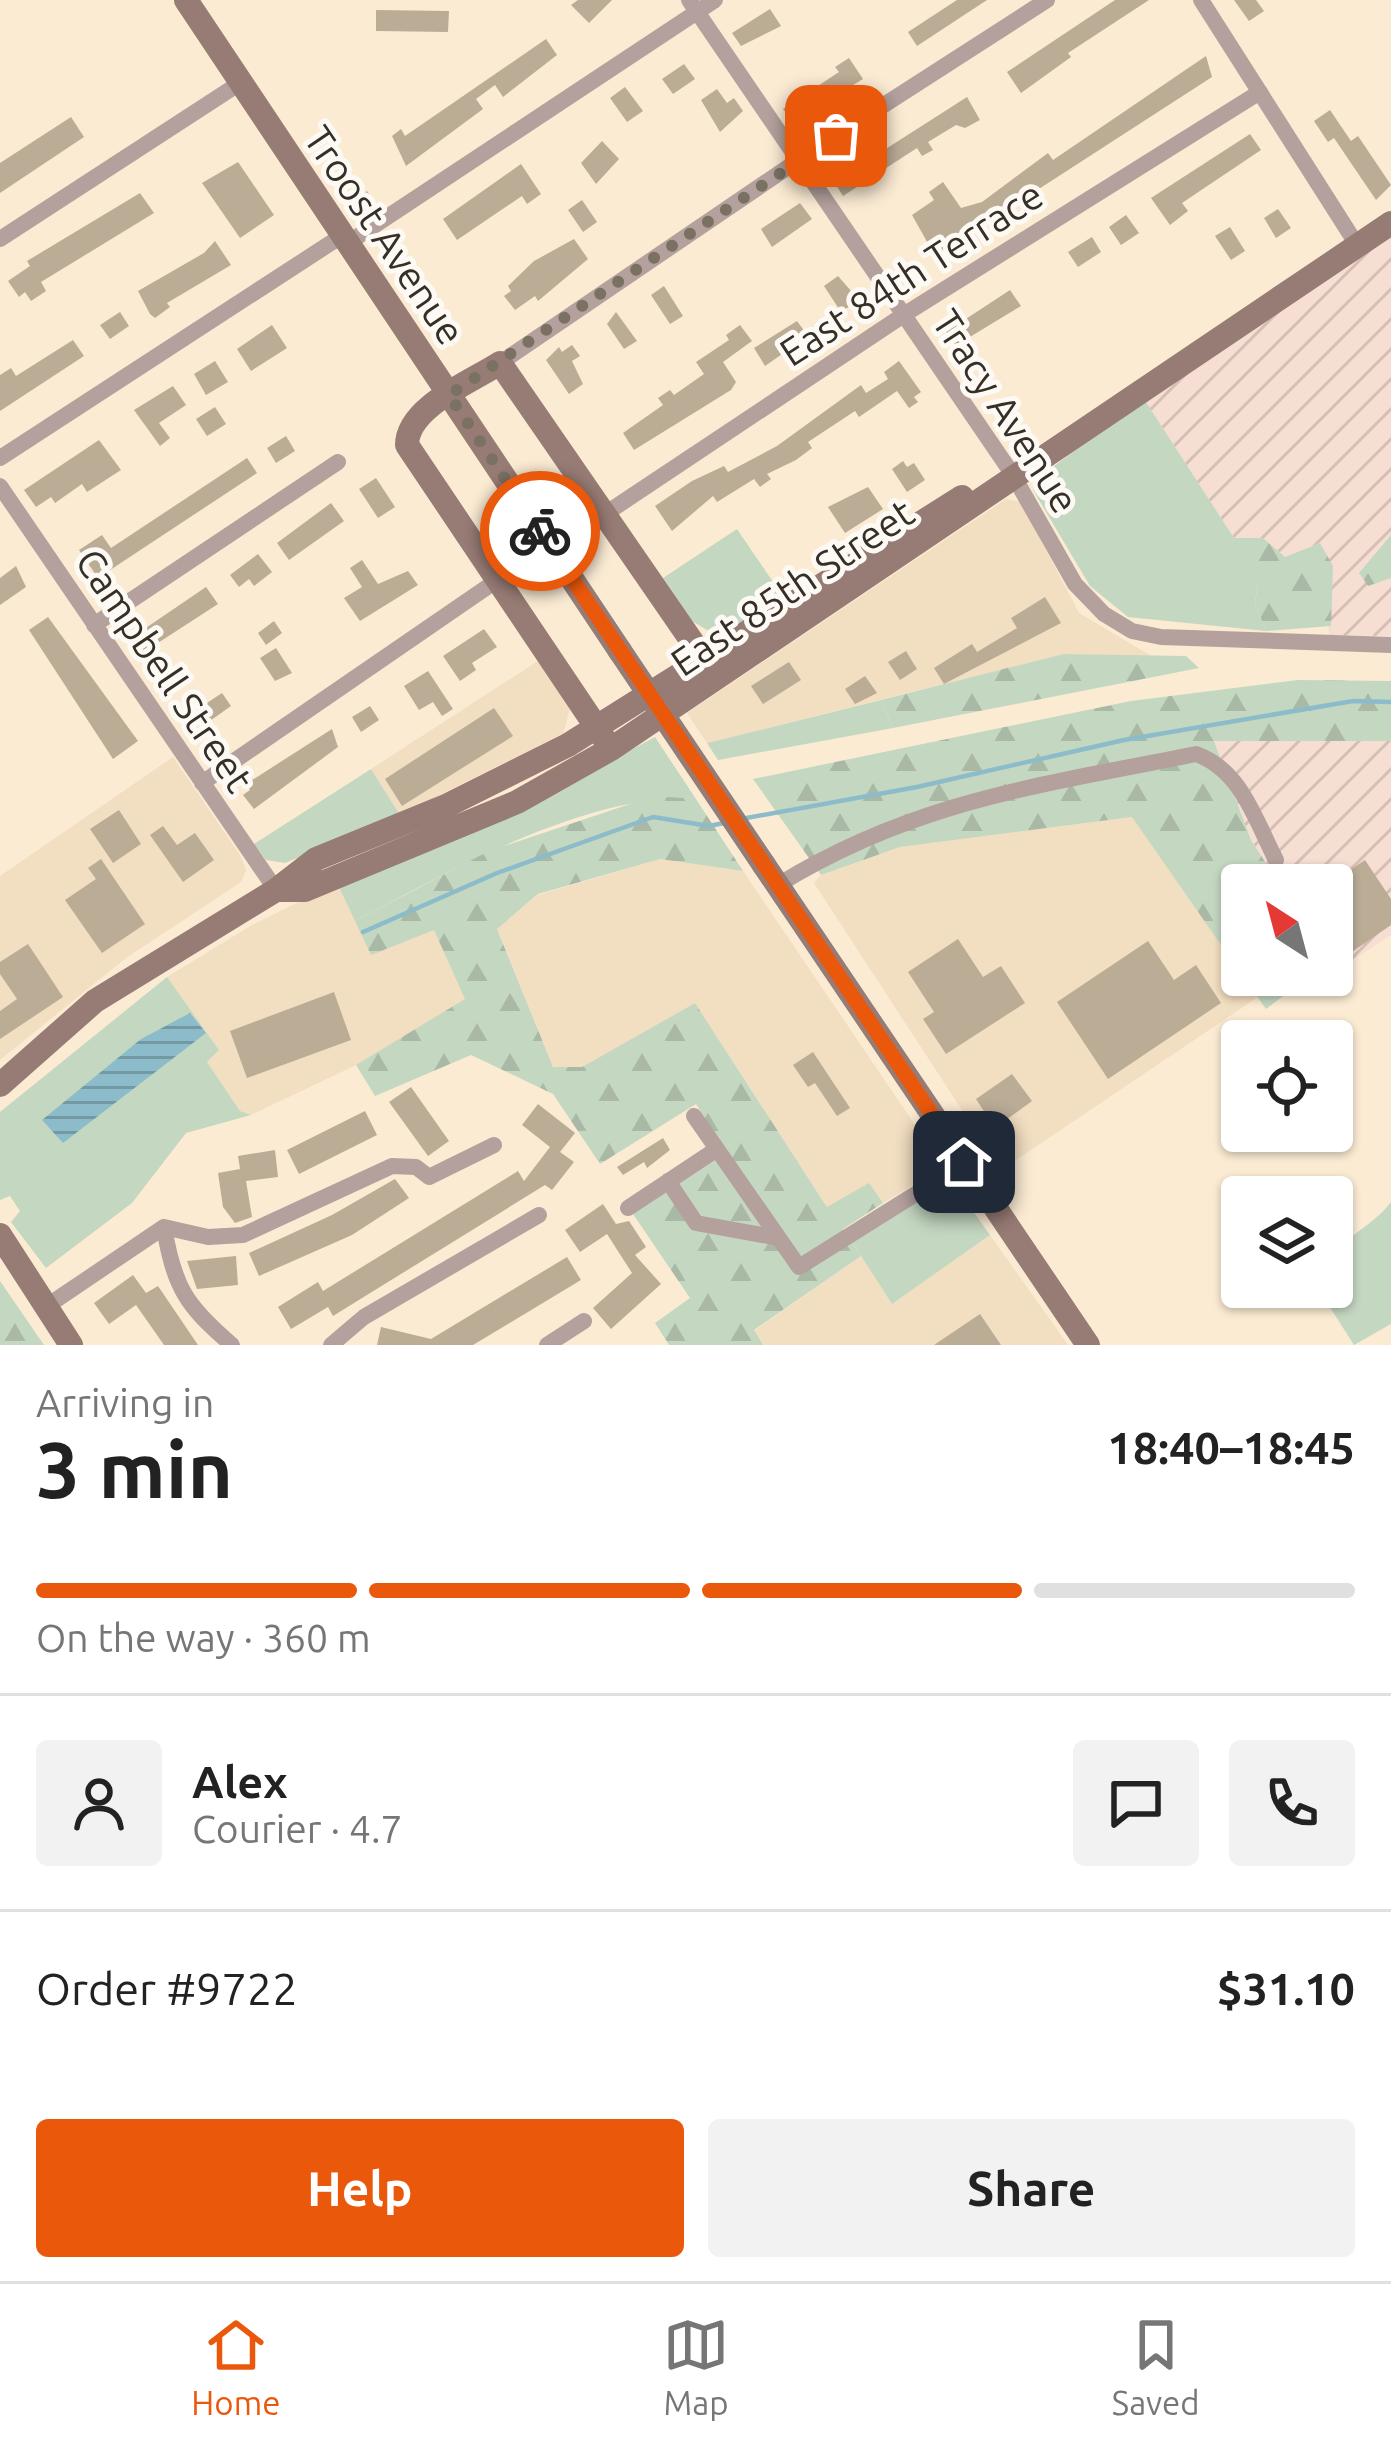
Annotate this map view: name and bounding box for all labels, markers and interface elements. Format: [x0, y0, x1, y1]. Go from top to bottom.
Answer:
pin [785, 85, 887, 187]
icon: bag [803, 103, 869, 169]
street label: Troost Avenue [296, 118, 474, 352]
street label: East 84th Terrace [772, 172, 1050, 374]
street label: Tracy Avenue [925, 302, 1087, 520]
courier [480, 471, 600, 591]
street label: East 85th Street [663, 490, 921, 684]
icon: bike [507, 498, 573, 564]
street label: Campbell Street [68, 541, 262, 799]
north arrow [1221, 864, 1353, 996]
map controls [1221, 864, 1353, 1308]
button: locate [1221, 1020, 1353, 1152]
pin [913, 1111, 1015, 1213]
icon: home [931, 1129, 997, 1195]
button: layers [1221, 1176, 1353, 1308]
text: Arriving in [36, 1381, 214, 1424]
text: 18:40–18:45 [1107, 1422, 1355, 1473]
text: 3 min [36, 1425, 233, 1513]
text: On the way · 360 m [36, 1616, 371, 1659]
button: person [36, 1740, 162, 1866]
button: chat [1073, 1740, 1199, 1866]
button: phone [1229, 1740, 1355, 1866]
text: Alex [192, 1756, 288, 1807]
text: Courier · 4.7 [192, 1807, 403, 1850]
text: Order #9722 [36, 1963, 298, 2014]
text: $31.10 [1217, 1963, 1355, 2014]
button: Help [36, 2119, 684, 2257]
button: Share [708, 2119, 1355, 2257]
tab: Home [191, 2312, 280, 2421]
tab: Map [663, 2312, 729, 2421]
tab: Saved [1112, 2312, 1200, 2421]

